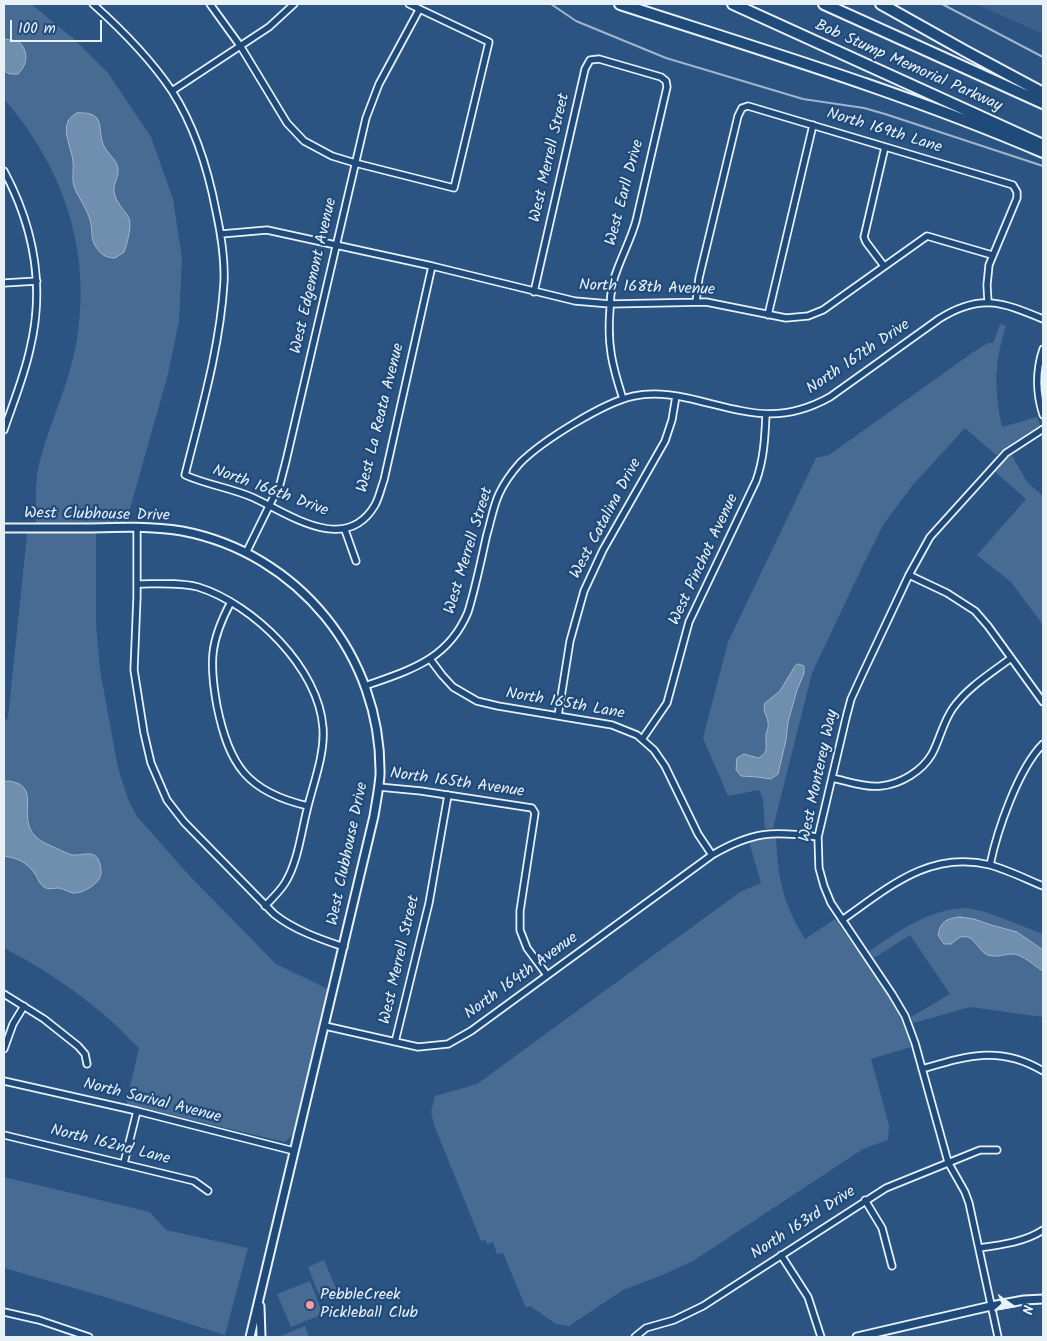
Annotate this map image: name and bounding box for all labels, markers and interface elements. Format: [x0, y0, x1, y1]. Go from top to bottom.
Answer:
scale bar [12, 10, 105, 42]
text: 100 m [18, 17, 56, 41]
street label: Bob Stump Memorial Parkway [811, 17, 1005, 117]
street label: West Merrell Street [527, 92, 575, 224]
street label: North 169th Lane [824, 105, 944, 159]
street label: West Earll Drive [603, 138, 649, 248]
street label: West Edgemont Avenue [288, 196, 342, 356]
street label: North 168th Avenue [579, 277, 715, 301]
street label: North 167th Drive [804, 316, 914, 400]
street label: West La Reata Avenue [354, 341, 410, 495]
street label: West Catalina Drive [567, 456, 647, 582]
street label: North 166th Drive [209, 462, 331, 522]
street label: West Merrell Street [442, 485, 498, 617]
street label: West Pinchot Avenue [666, 491, 744, 629]
street label: West Clubhouse Drive [24, 505, 170, 527]
street label: North 165th Lane [504, 685, 626, 725]
street label: West Monterey Way [797, 708, 843, 844]
street label: North 165th Avenue [389, 765, 525, 803]
street label: West Clubhouse Drive [324, 781, 374, 927]
street label: West Merrell Street [377, 894, 425, 1026]
street label: North 164th Avenue [462, 929, 582, 1025]
street label: North Sarival Avenue [81, 1076, 223, 1128]
street label: North 162nd Lane [48, 1122, 172, 1170]
street label: North 163rd Drive [748, 1183, 860, 1265]
north arrow [987, 1281, 1037, 1331]
place label: PebbleCreek Pickleball Club [320, 1286, 418, 1324]
marker: PebbleCreek Pickleball Club [304, 1299, 316, 1311]
text: N [1015, 1303, 1038, 1316]

